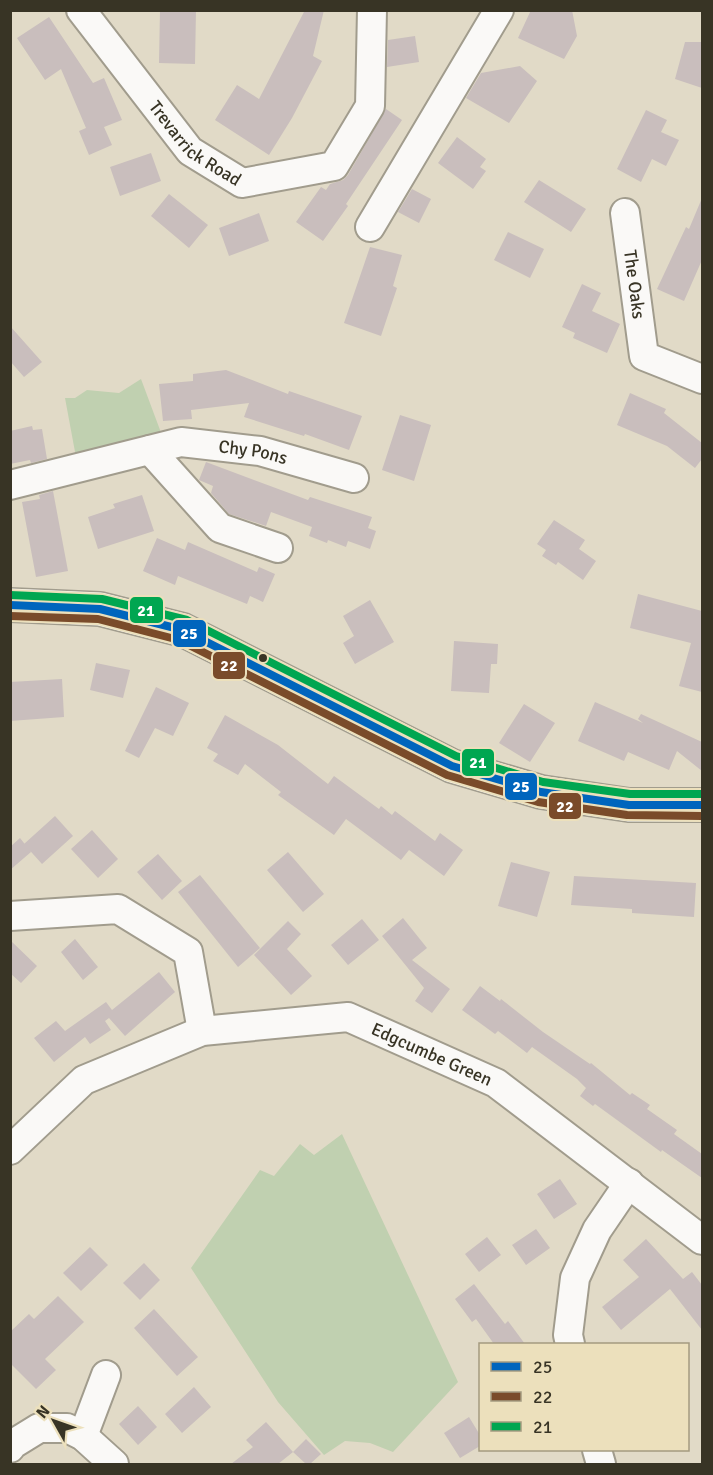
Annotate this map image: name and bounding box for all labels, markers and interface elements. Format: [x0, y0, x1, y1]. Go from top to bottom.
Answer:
street label: Trevarrick Road [144, 96, 245, 191]
street label: The Oaks [619, 249, 650, 320]
street label: Chy Pons [217, 435, 290, 469]
line badge: 21 [129, 596, 164, 624]
text: 21 [137, 601, 155, 621]
line badge: 25 [172, 619, 207, 648]
text: 25 [180, 624, 198, 644]
line badge: 22 [212, 651, 246, 680]
unlabelled marker [257, 652, 269, 664]
text: 22 [220, 656, 238, 676]
line badge: 21 [461, 748, 495, 777]
text: 21 [469, 753, 487, 773]
line badge: 25 [504, 772, 538, 801]
text: 25 [512, 777, 530, 797]
line badge: 22 [548, 792, 582, 820]
text: 22 [556, 797, 574, 817]
street label: Edgcumbe Green [368, 1018, 496, 1091]
legend [479, 1343, 689, 1451]
text: 25 [533, 1356, 552, 1378]
text: 22 [533, 1386, 552, 1408]
north arrow [24, 1391, 84, 1451]
text: N [32, 1401, 55, 1423]
text: 21 [533, 1416, 552, 1438]

